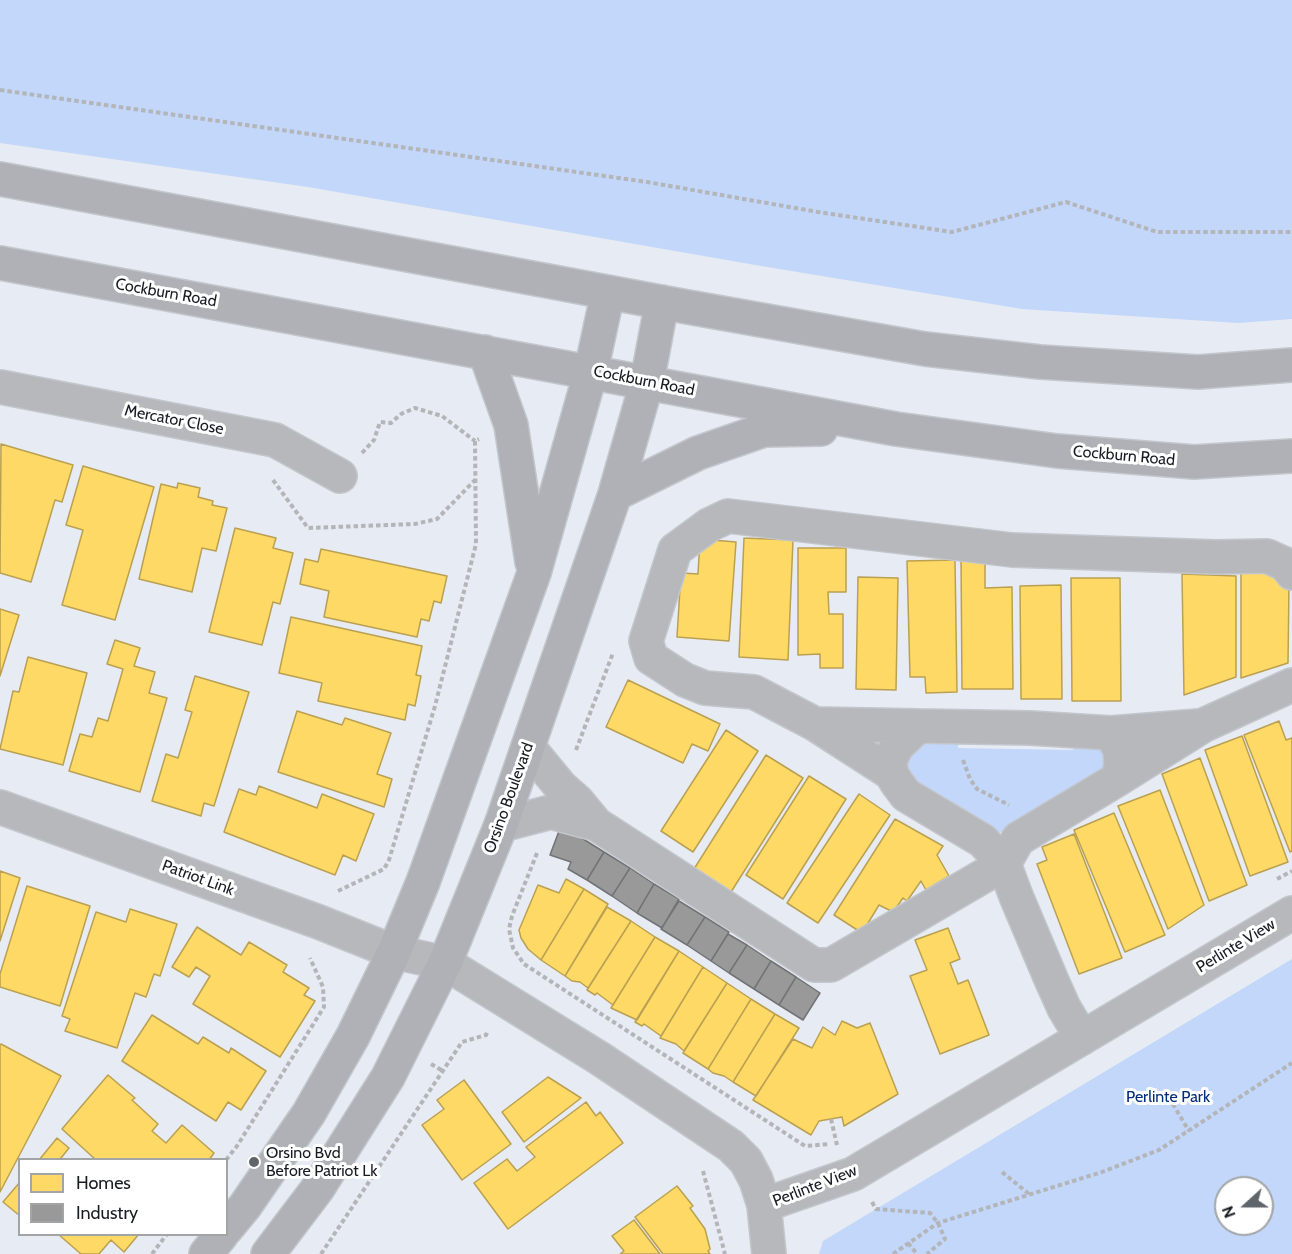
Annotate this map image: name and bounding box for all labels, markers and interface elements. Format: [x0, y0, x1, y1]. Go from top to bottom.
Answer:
street label: Cockburn Road [114, 275, 218, 311]
street label: Cockburn Road [592, 362, 696, 400]
street label: Mercator Close [123, 401, 225, 439]
street label: Cockburn Road [1072, 442, 1176, 470]
street label: Orsino Boulevard [480, 740, 538, 856]
street label: Patriot Link [159, 856, 237, 900]
street label: Perlinte View [1193, 915, 1279, 977]
park label: Perlinte Park [1126, 1087, 1210, 1107]
place label: Orsino Bvd Before Patriot Lk [266, 1143, 377, 1181]
marker: Orsino Bvd Before Patriot Lk [247, 1155, 261, 1169]
legend [18, 1158, 228, 1236]
street label: Perlinte View [770, 1161, 860, 1211]
text: Homes [76, 1172, 131, 1194]
north arrow [1214, 1176, 1274, 1236]
text: Industry [76, 1202, 138, 1224]
text: N [1218, 1203, 1239, 1221]

